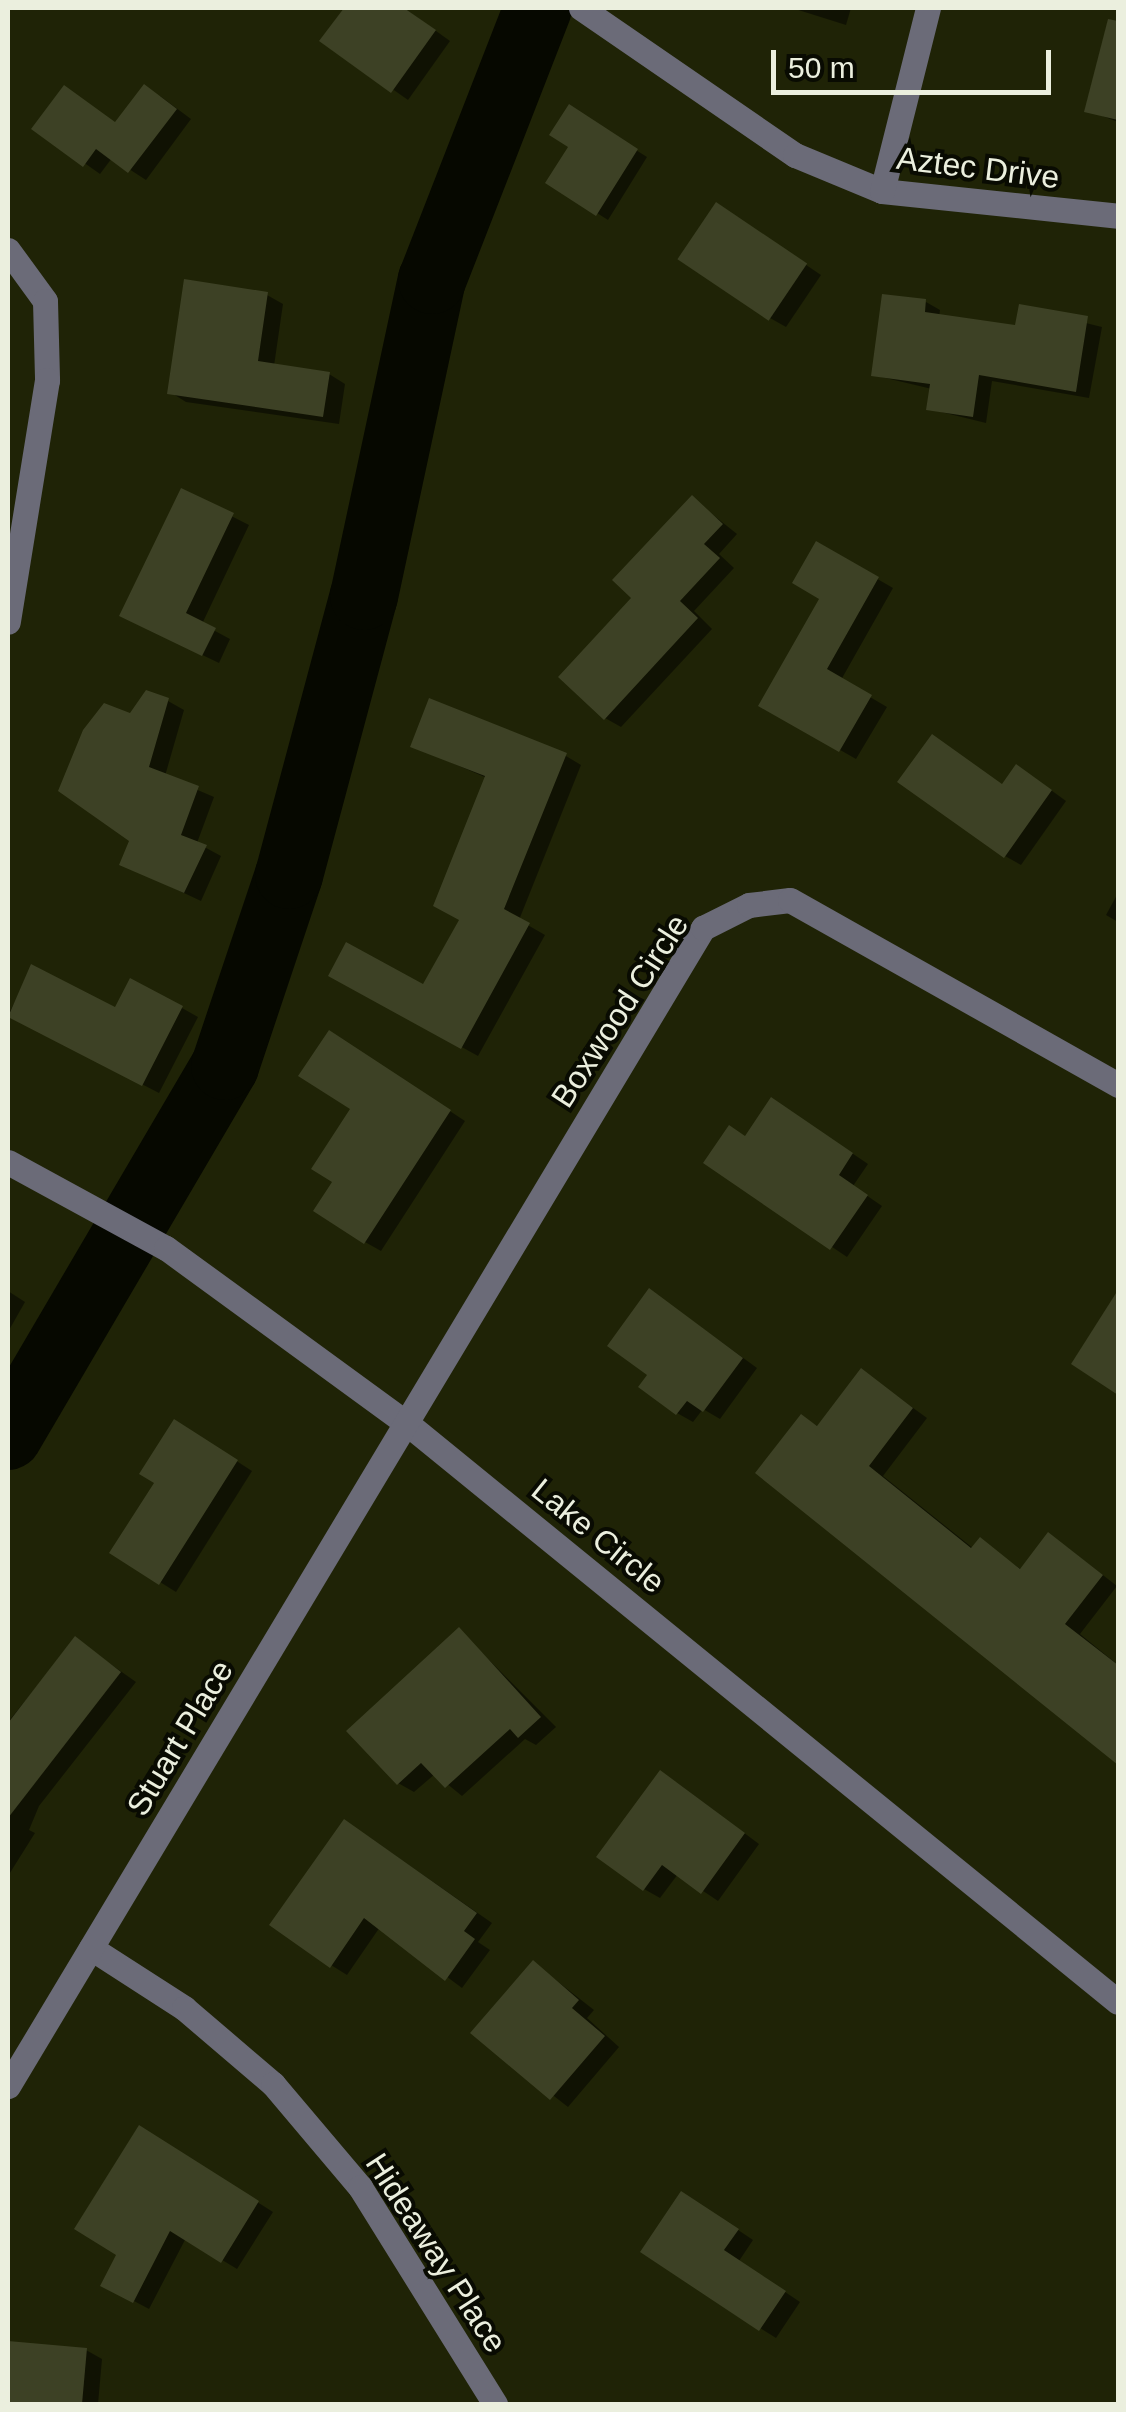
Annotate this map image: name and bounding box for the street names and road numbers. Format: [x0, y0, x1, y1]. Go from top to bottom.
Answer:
street label: Aztec Drive [894, 139, 1062, 197]
street label: Boxwood Circle [543, 907, 697, 1115]
street label: Lake Circle [524, 1471, 672, 1601]
street label: Stuart Place [119, 1653, 241, 1823]
street label: Hideaway Place [357, 2146, 515, 2360]

